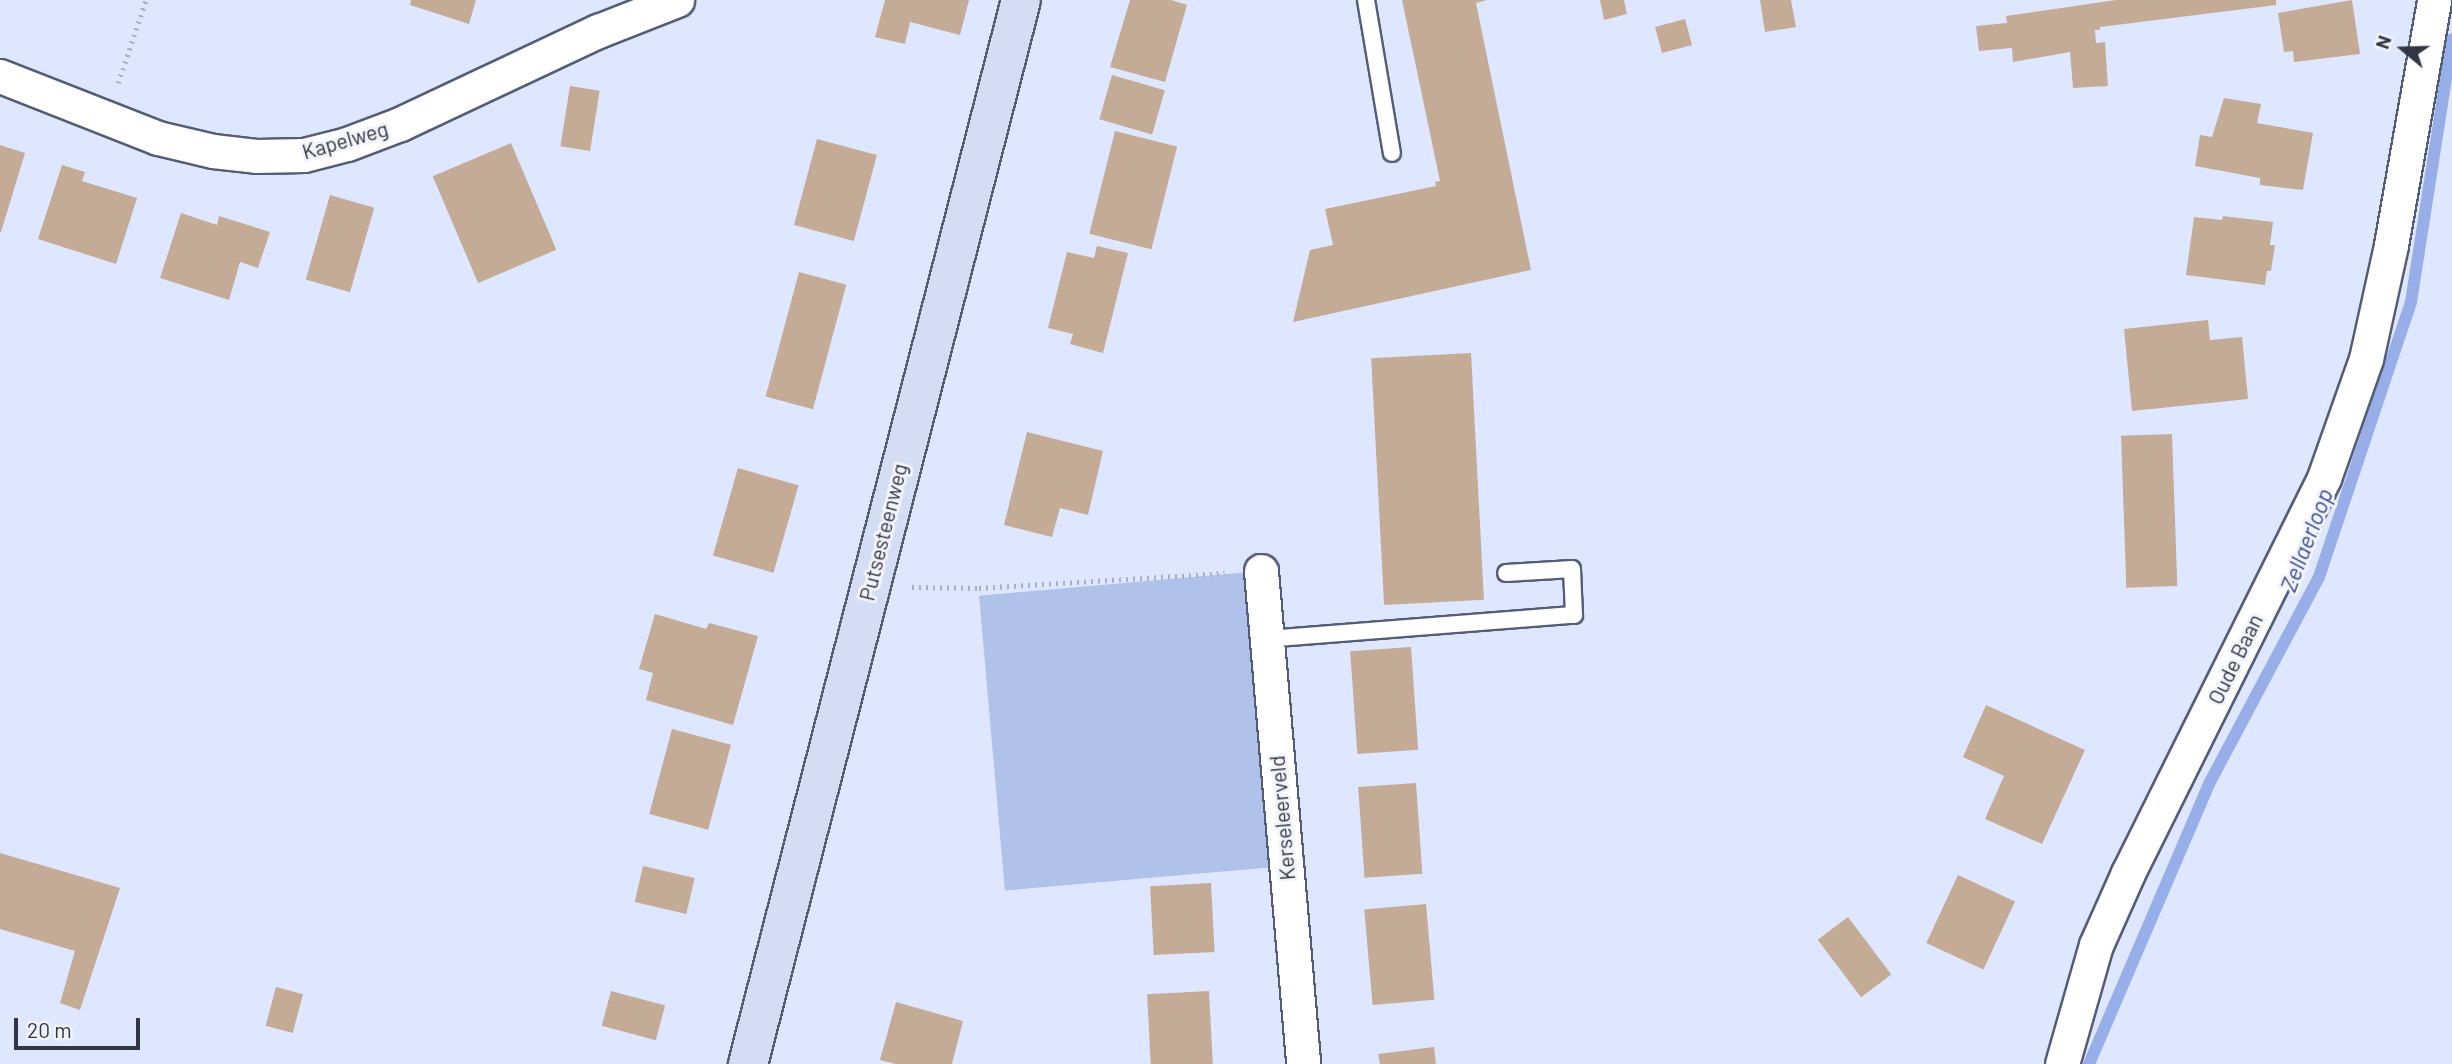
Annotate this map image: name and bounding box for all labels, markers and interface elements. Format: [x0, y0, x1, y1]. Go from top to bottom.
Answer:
north arrow [2368, 14, 2438, 84]
text: N [2370, 32, 2396, 52]
street label: Kapelweg [299, 116, 391, 164]
street label: Putsesteenweg [854, 461, 912, 603]
water label: Zellaerloop [2274, 484, 2338, 596]
street label: Oude Baan [2202, 610, 2268, 708]
street label: Kerseleerveld [1264, 755, 1300, 881]
scale bar [18, 1004, 144, 1048]
text: 20 m [27, 1017, 72, 1042]

